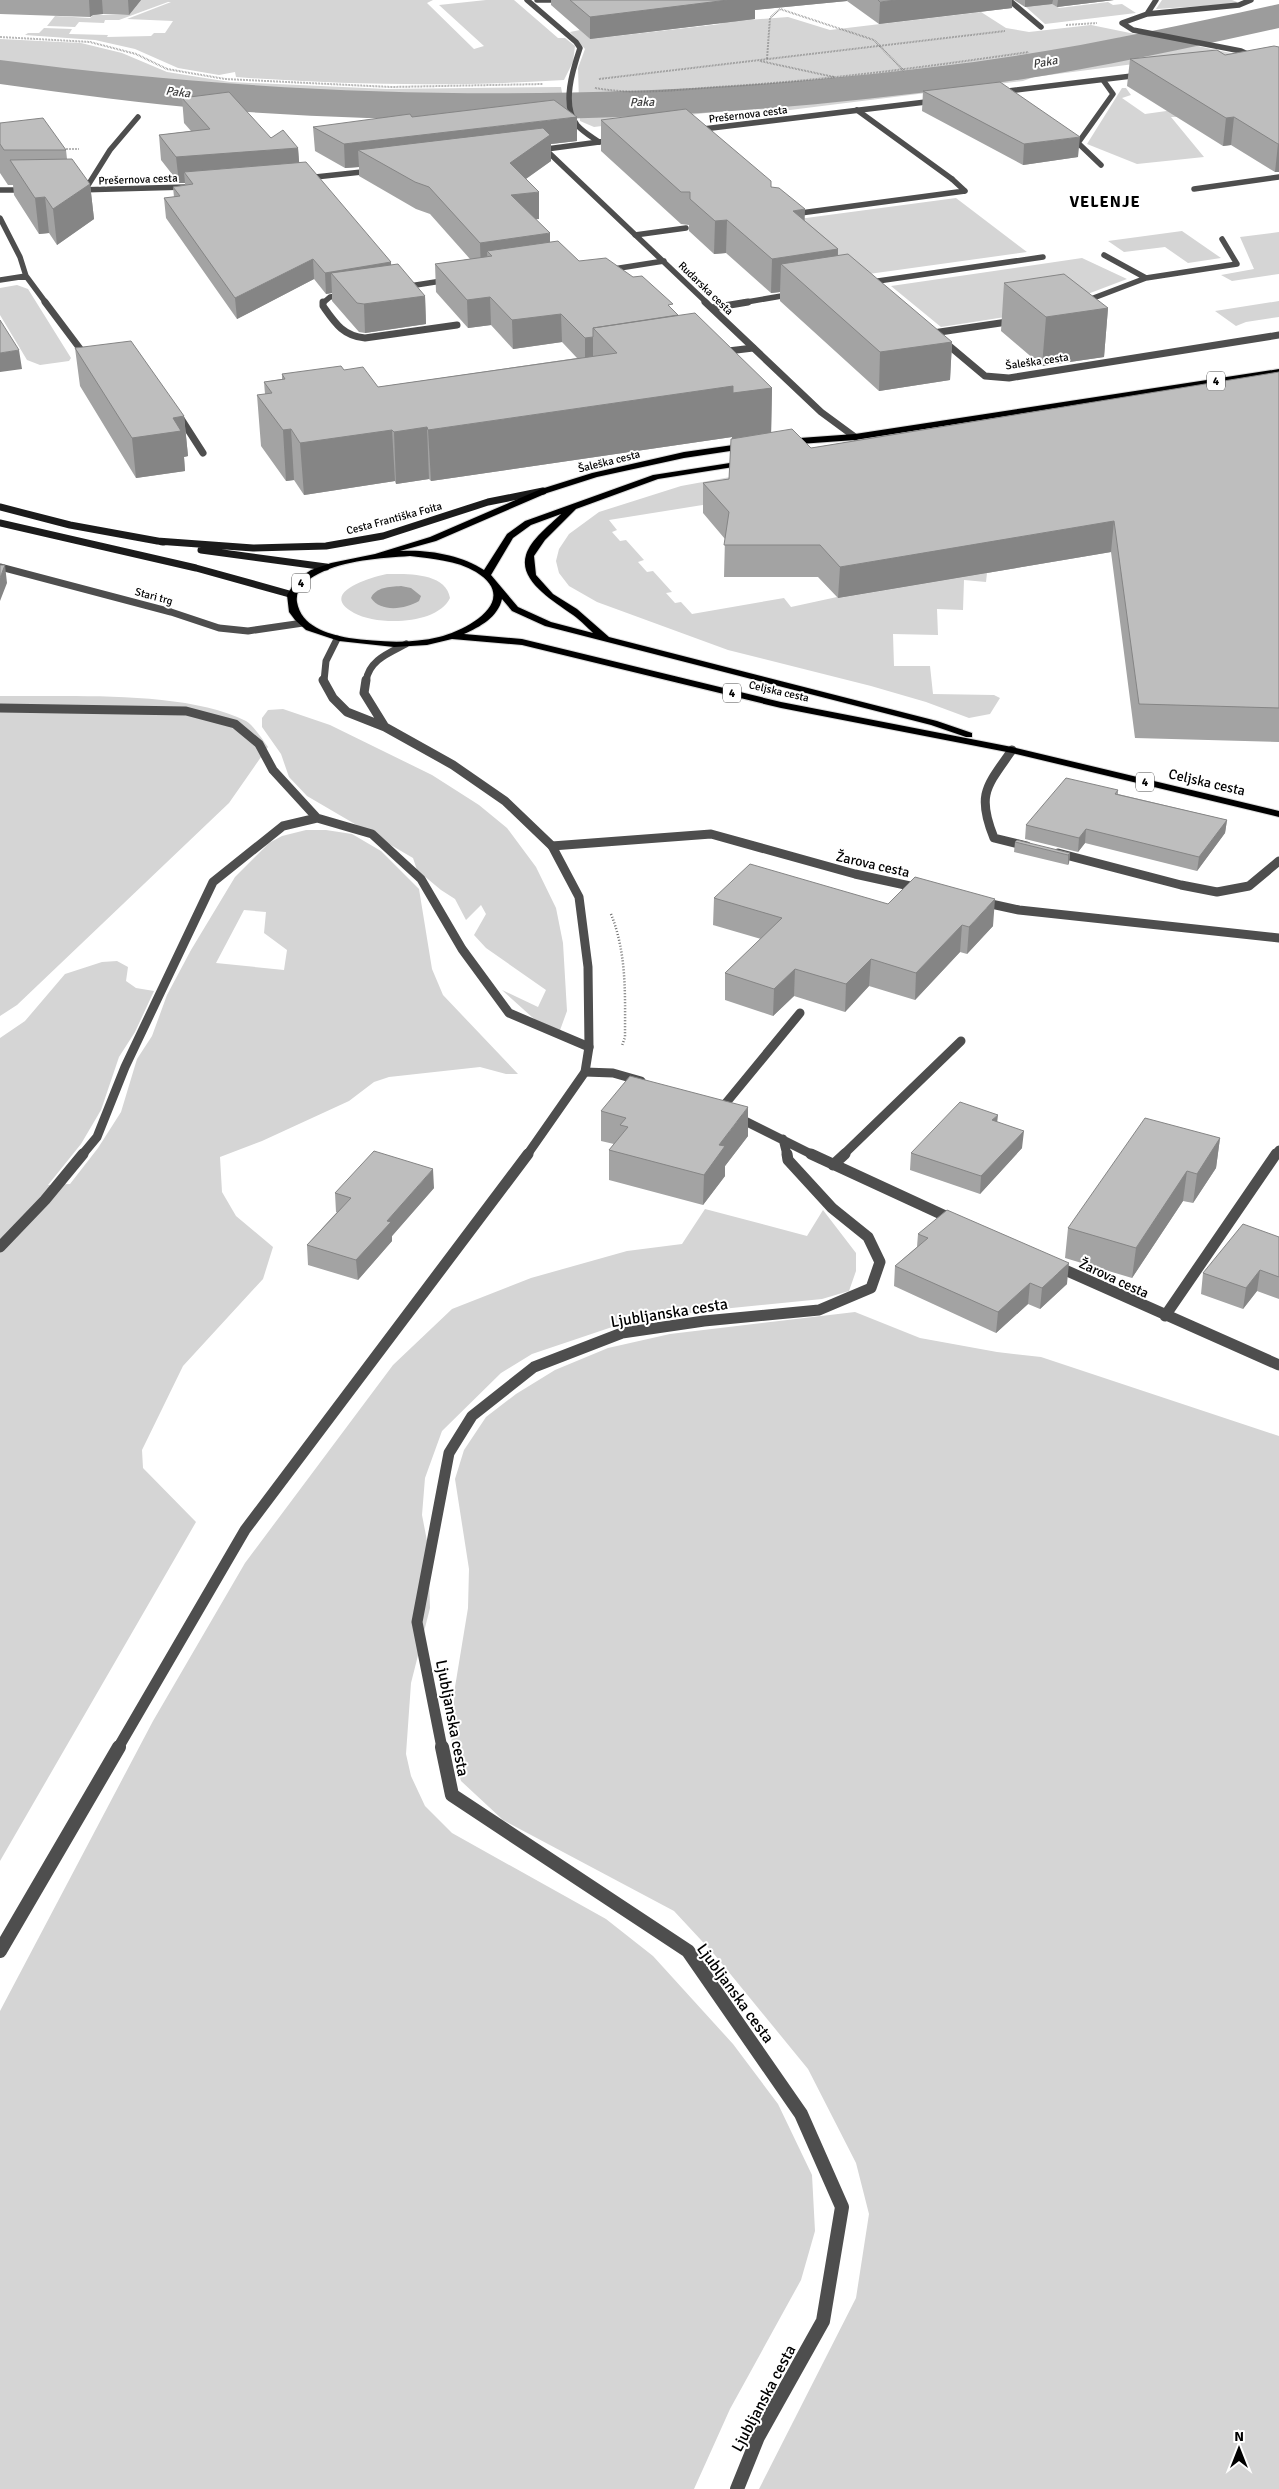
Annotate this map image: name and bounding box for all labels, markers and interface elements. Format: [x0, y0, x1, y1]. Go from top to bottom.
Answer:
water label: Paka [1032, 53, 1059, 72]
water label: Paka [165, 84, 192, 102]
water label: Paka [630, 95, 655, 110]
street label: Prešernova cesta [708, 103, 789, 126]
street label: Prešernova cesta [98, 172, 178, 187]
district label: VELENJE [1069, 192, 1141, 212]
street label: Rudarska cesta [676, 259, 736, 318]
street label: Šaleška cesta [1005, 350, 1070, 372]
road number: 4 [1207, 372, 1225, 391]
street label: Šaleška cesta [576, 446, 642, 475]
street label: Cesta Františka Foita [345, 499, 444, 538]
road number: 4 [292, 574, 310, 592]
street label: Stari trg [133, 585, 174, 608]
street label: Celjska cesta [747, 678, 811, 705]
road number: 4 [723, 684, 741, 702]
street label: Celjska cesta [1167, 765, 1247, 800]
road number: 4 [1136, 772, 1154, 792]
street label: Žarova cesta [834, 848, 911, 881]
street label: Žarova cesta [1076, 1255, 1151, 1302]
street label: Ljubljanska cesta [609, 1294, 729, 1332]
street label: Ljubljanska cesta [431, 1658, 473, 1778]
street label: Ljubljanska cesta [692, 1940, 778, 2047]
street label: Ljubljanska cesta [727, 2341, 801, 2455]
north arrow [1214, 2424, 1264, 2474]
text: N [1234, 2428, 1244, 2445]

